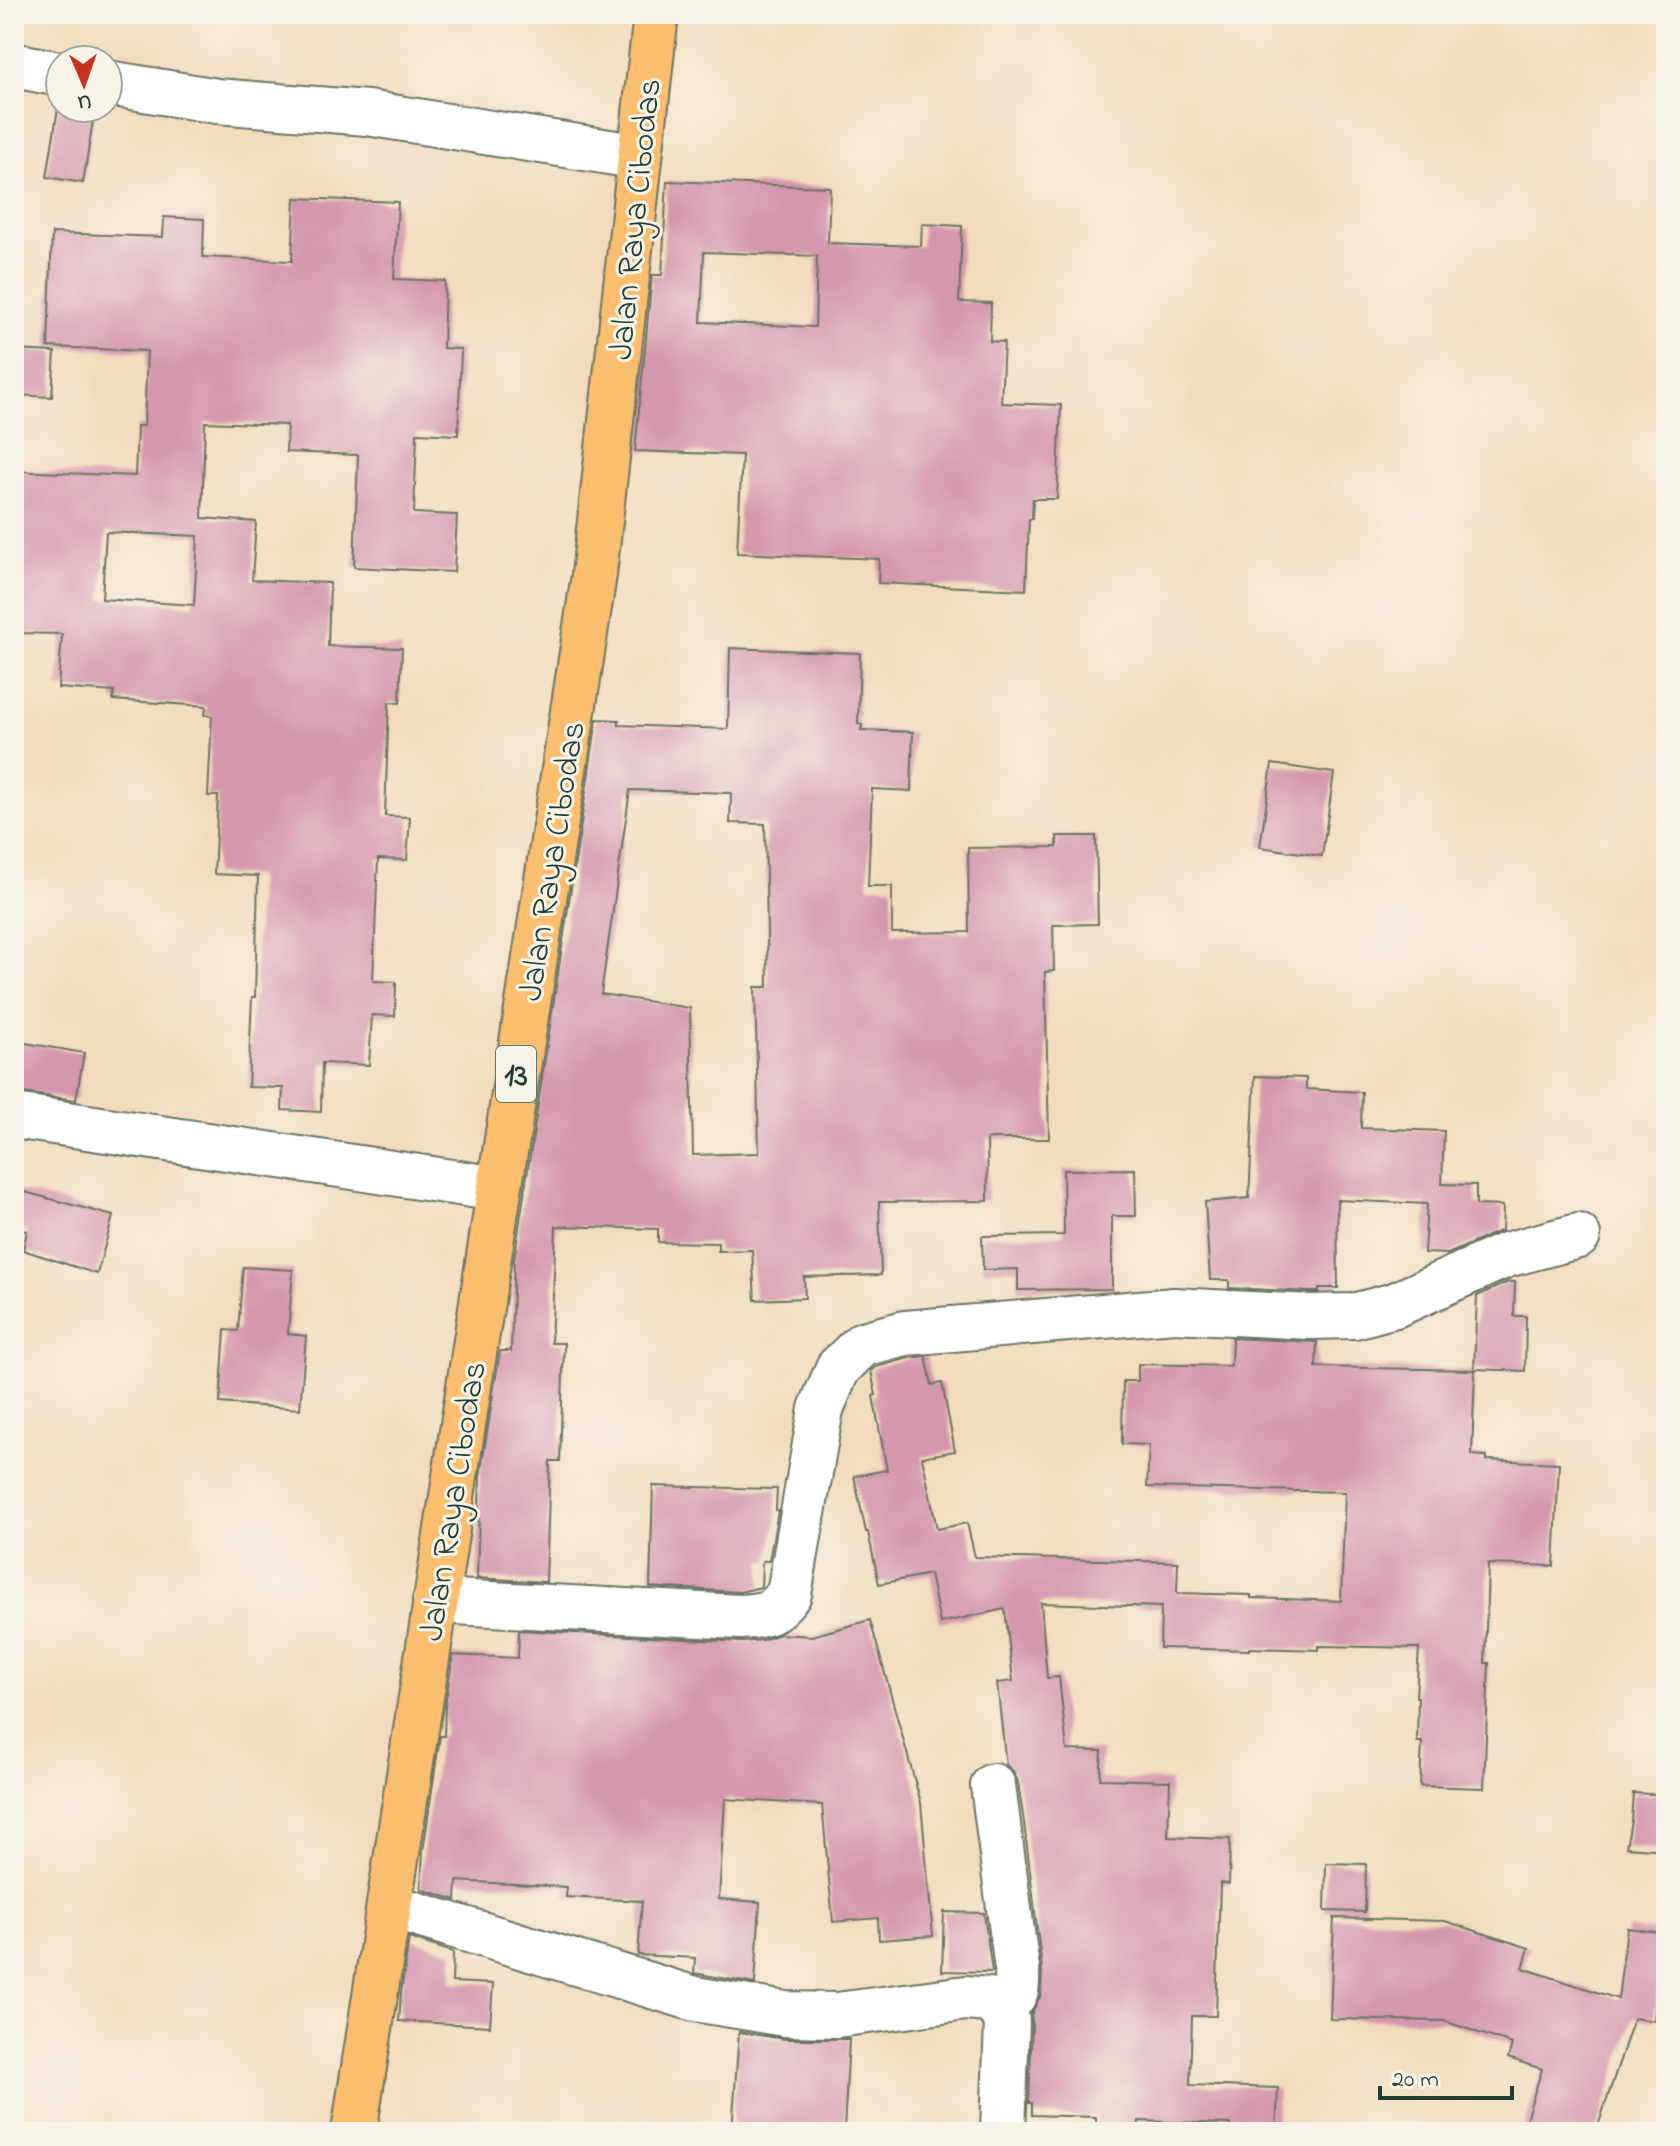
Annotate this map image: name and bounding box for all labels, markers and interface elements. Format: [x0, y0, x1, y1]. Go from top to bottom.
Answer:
north arrow [44, 44, 124, 124]
street label: Jalan Raya Cibodas [597, 76, 677, 362]
text: U [77, 85, 92, 117]
street label: Jalan Raya Cibodas [507, 718, 601, 1005]
road number: 13 [496, 1046, 536, 1102]
street label: Jalan Raya Cibodas [408, 1358, 502, 1645]
scale bar [1380, 2050, 1512, 2100]
text: 20 m [1392, 2063, 1439, 2098]

